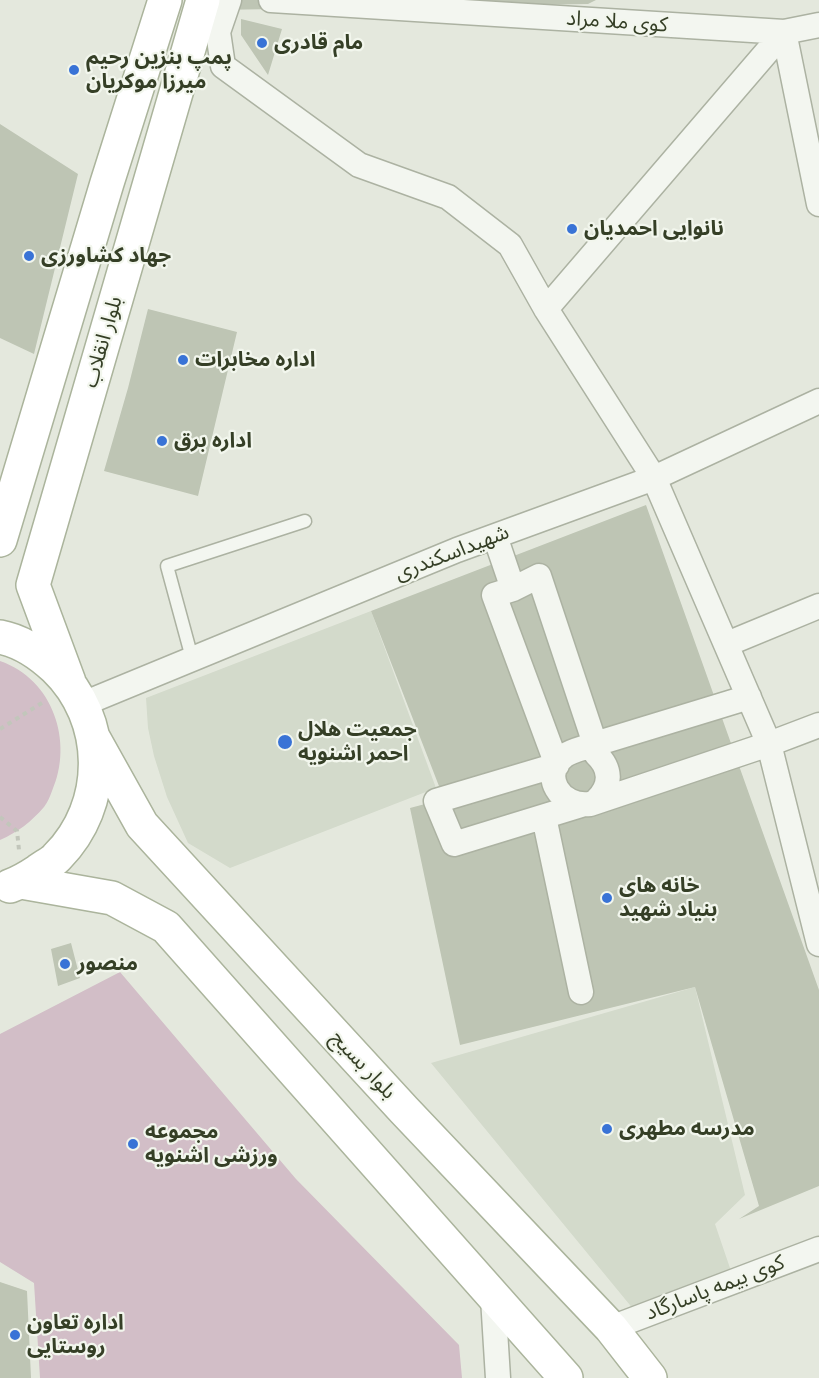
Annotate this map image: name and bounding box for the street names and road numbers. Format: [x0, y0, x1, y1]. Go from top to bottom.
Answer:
street label: کوی ملا مراد [565, 6, 669, 38]
street label: بلوار انقلاب [78, 293, 128, 391]
street label: شهیداسکندری [391, 520, 513, 586]
street label: بلوار بسیج [325, 1026, 401, 1104]
street label: کوی بیمه پاسارگاد [642, 1250, 788, 1326]

